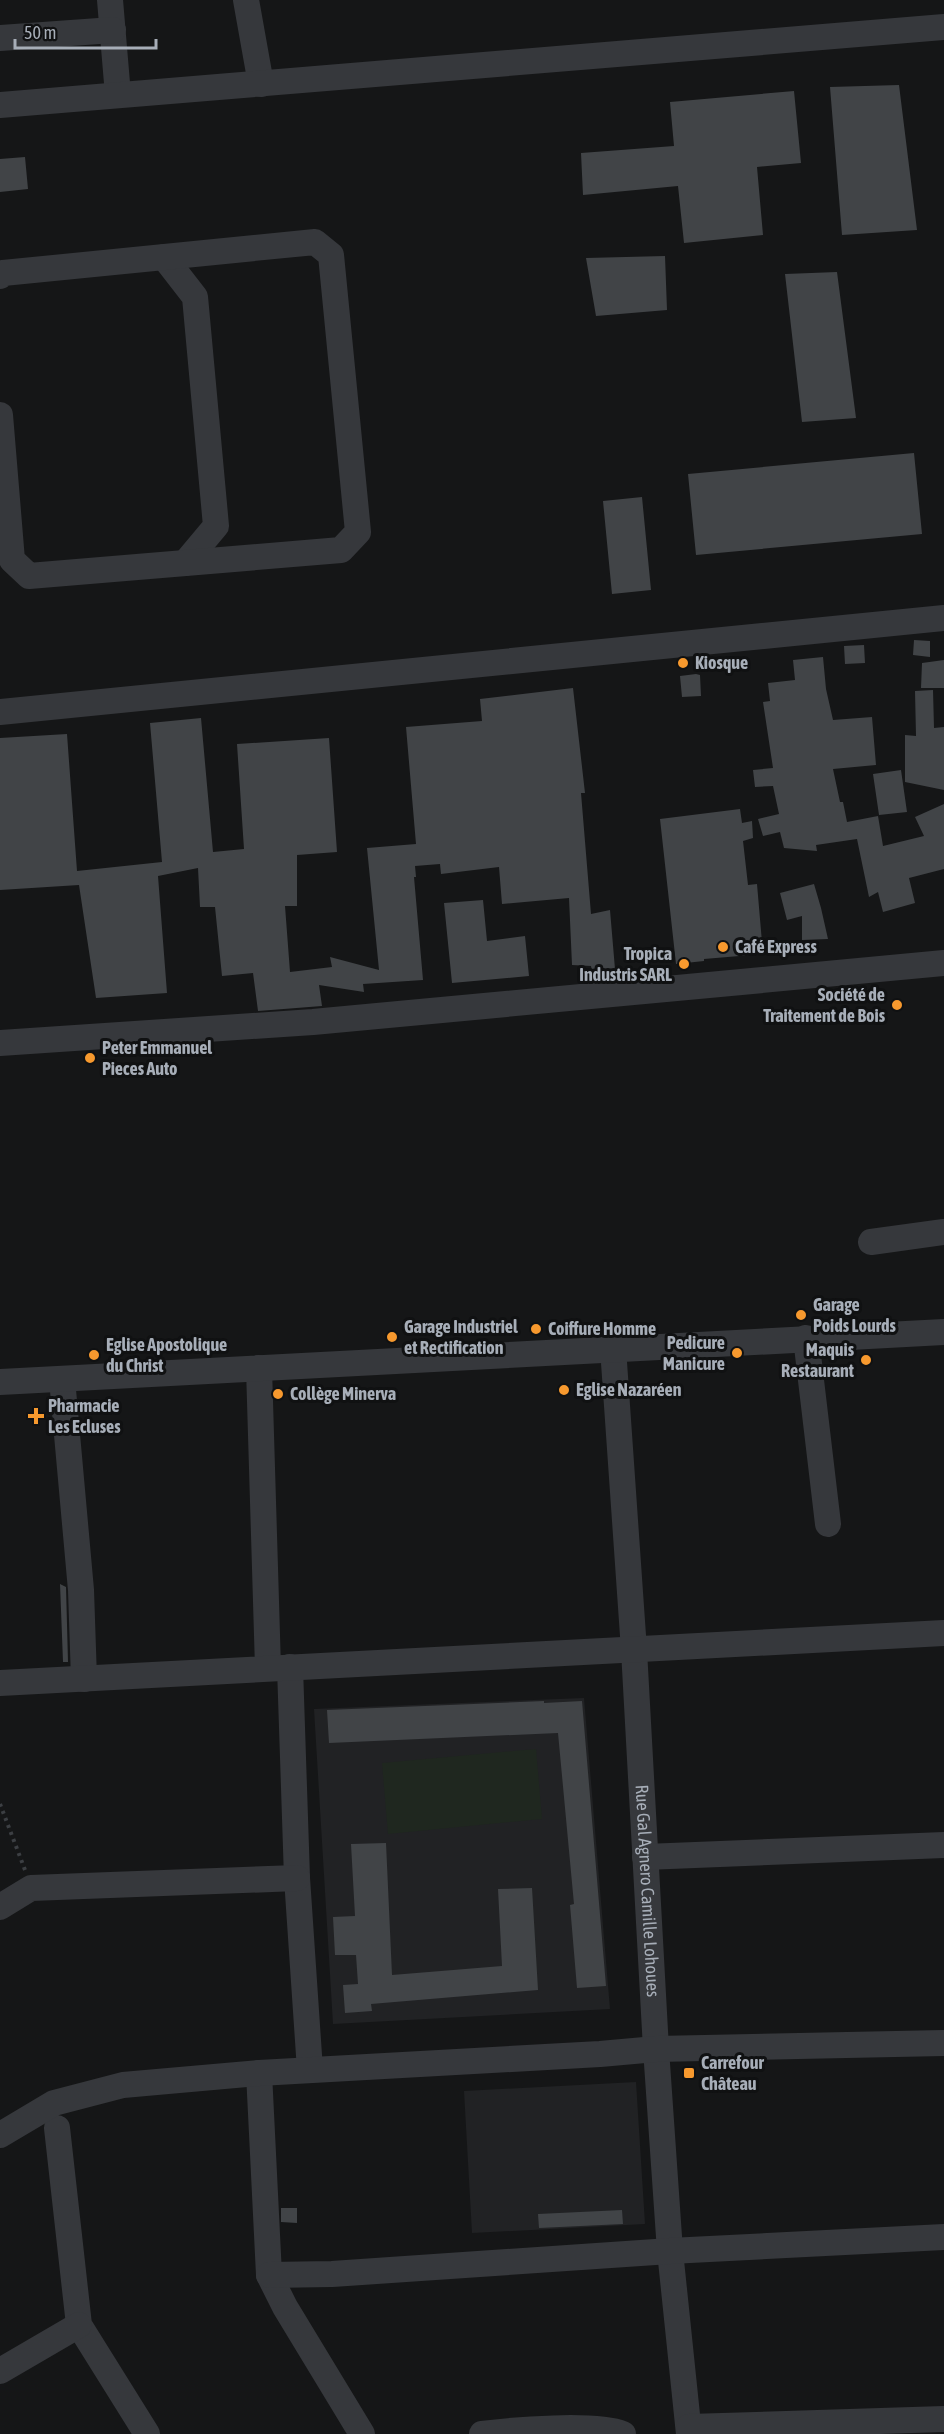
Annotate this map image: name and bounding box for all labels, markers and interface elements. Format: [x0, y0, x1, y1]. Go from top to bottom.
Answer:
scale bar [15, 12, 156, 50]
text: 50 m [24, 22, 56, 43]
place label: Kiosque [695, 652, 748, 673]
marker: Kiosque [676, 656, 690, 670]
place label: Café Express [735, 936, 817, 957]
marker: Café Express [716, 940, 730, 954]
place label: Tropica Industris SARL [579, 943, 672, 985]
marker: Tropica Industris SARL [677, 957, 691, 971]
place label: Société de Traitement de Bois [763, 984, 886, 1026]
marker: Société de Traitement de Bois [890, 998, 904, 1012]
place label: Peter Emmanuel Pieces Auto [102, 1037, 212, 1079]
marker: Peter Emmanuel Pieces Auto [83, 1051, 97, 1065]
place label: Garage Poids Lourds [813, 1294, 897, 1336]
marker: Garage Poids Lourds [794, 1308, 808, 1322]
place label: Garage Industriel et Rectification [404, 1316, 518, 1358]
place label: Coiffure Homme [548, 1318, 656, 1339]
marker: Coiffure Homme [529, 1322, 543, 1336]
marker: Garage Industriel et Rectification [385, 1330, 399, 1344]
place label: Pedicure Manicure [663, 1332, 725, 1374]
place label: Eglise Apostolique du Christ [106, 1334, 227, 1376]
place label: Maquis Restaurant [781, 1339, 855, 1381]
marker: Pedicure Manicure [730, 1346, 744, 1360]
marker: Eglise Apostolique du Christ [87, 1348, 101, 1362]
marker: Maquis Restaurant [859, 1353, 873, 1367]
place label: Eglise Nazaréen [576, 1379, 682, 1400]
place label: Collège Minerva [290, 1383, 396, 1404]
marker: Eglise Nazaréen [557, 1383, 571, 1397]
marker: Collège Minerva [271, 1387, 285, 1401]
place label: Pharmacie Les Ecluses [48, 1395, 121, 1437]
marker: Pharmacie Les Ecluses [29, 1409, 43, 1423]
street label: Rue Gal Agnero Camille Lohoues [631, 1784, 664, 1998]
place label: Carrefour Château [701, 2052, 764, 2094]
marker: Carrefour Château [682, 2066, 696, 2080]

